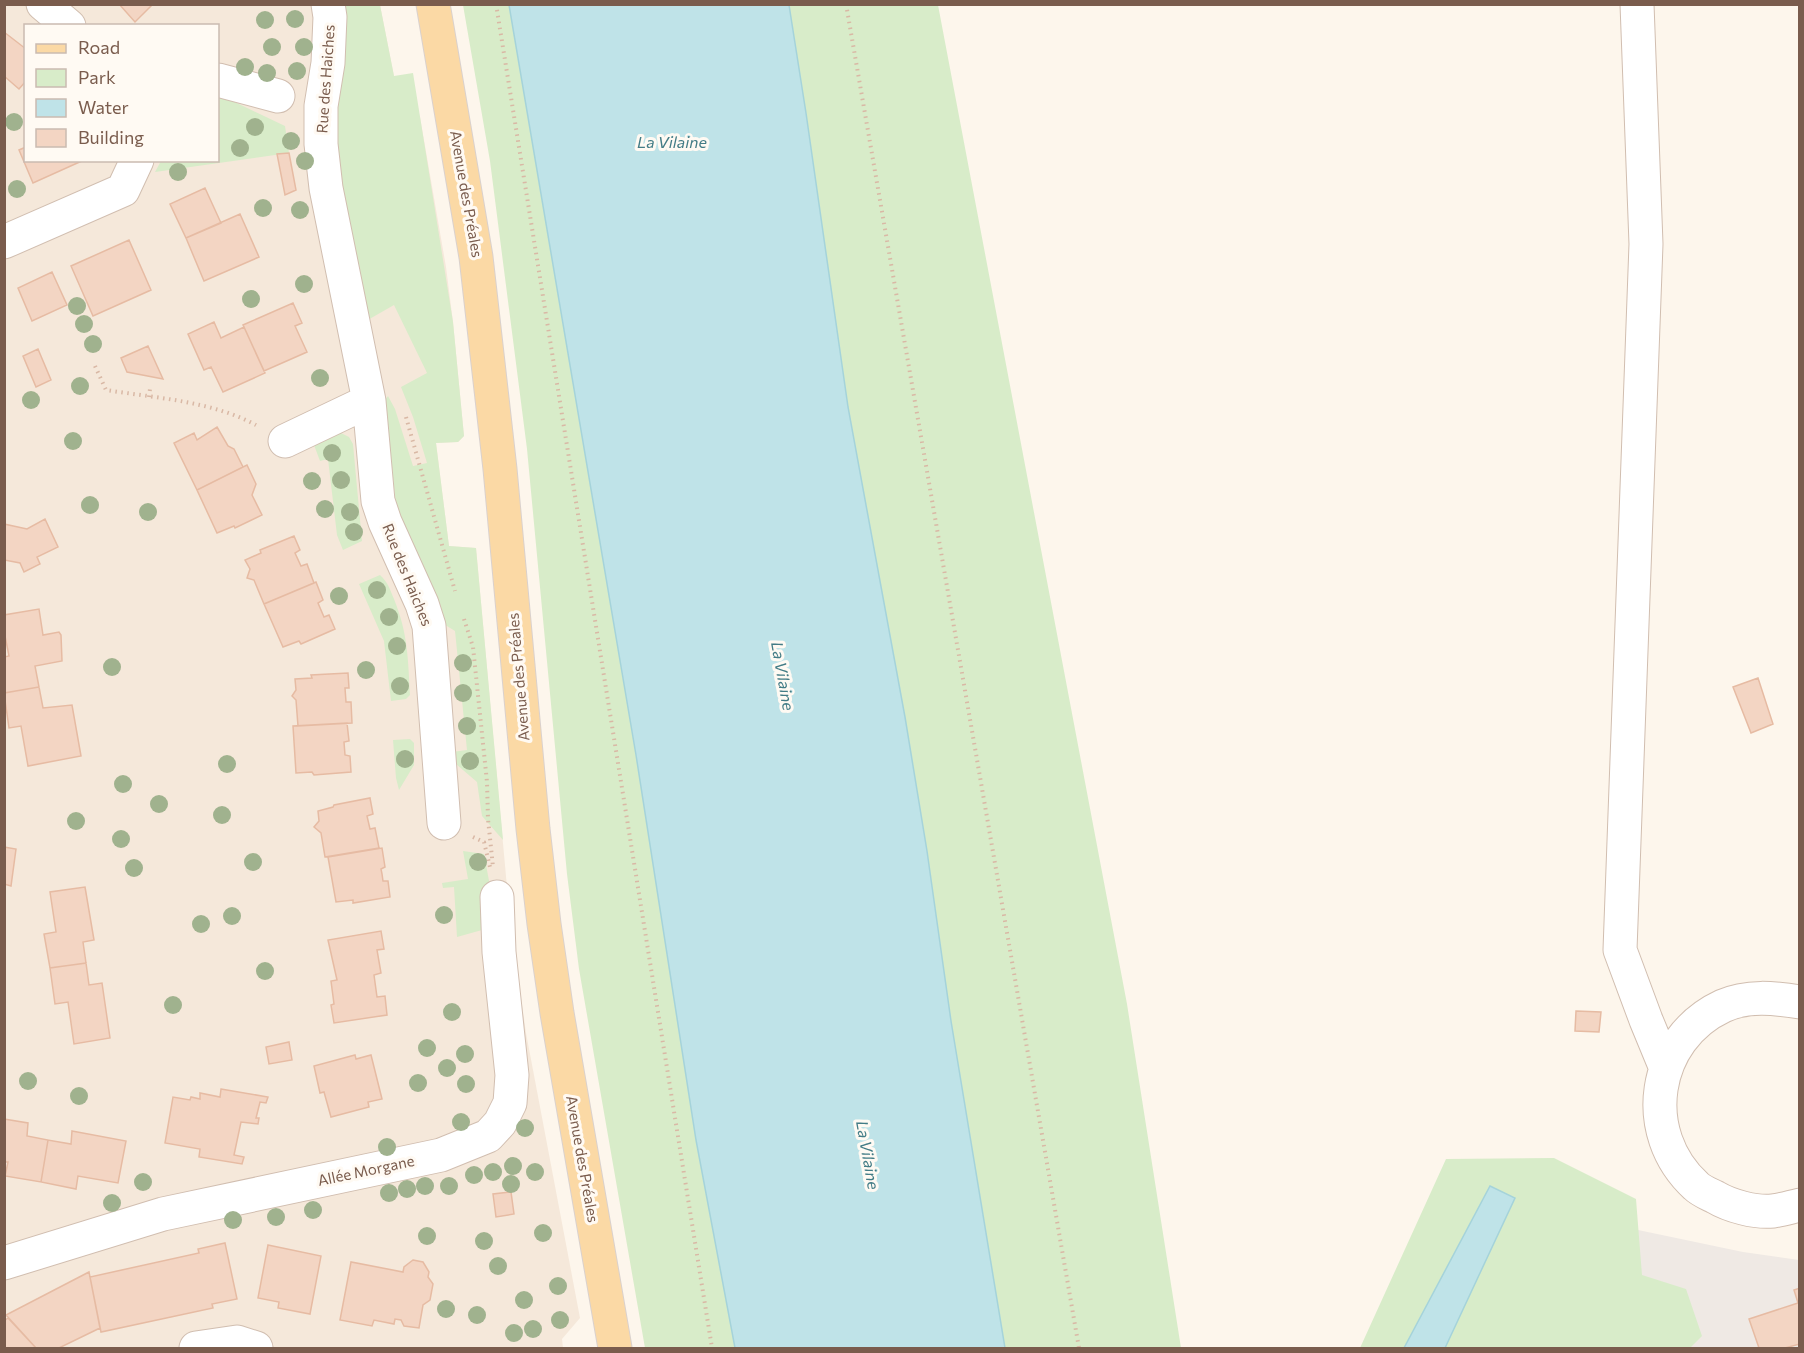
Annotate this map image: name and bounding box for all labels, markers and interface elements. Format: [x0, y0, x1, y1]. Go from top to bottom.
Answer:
legend [24, 24, 219, 162]
street label: Rue des Haiches [312, 24, 338, 134]
text: Road [78, 36, 120, 58]
text: Park [78, 66, 116, 88]
text: Water [78, 96, 129, 118]
text: Building [78, 126, 144, 148]
street label: Avenue des Préales [447, 129, 487, 259]
water label: La Vilaine [637, 132, 707, 151]
street label: Rue des Haiches [379, 521, 437, 629]
street label: Avenue des Préales [503, 612, 533, 742]
water label: La Vilaine [768, 640, 799, 713]
street label: Avenue des Préales [563, 1094, 603, 1224]
water label: La Vilaine [853, 1119, 884, 1192]
street label: Allée Morgane [316, 1151, 416, 1189]

